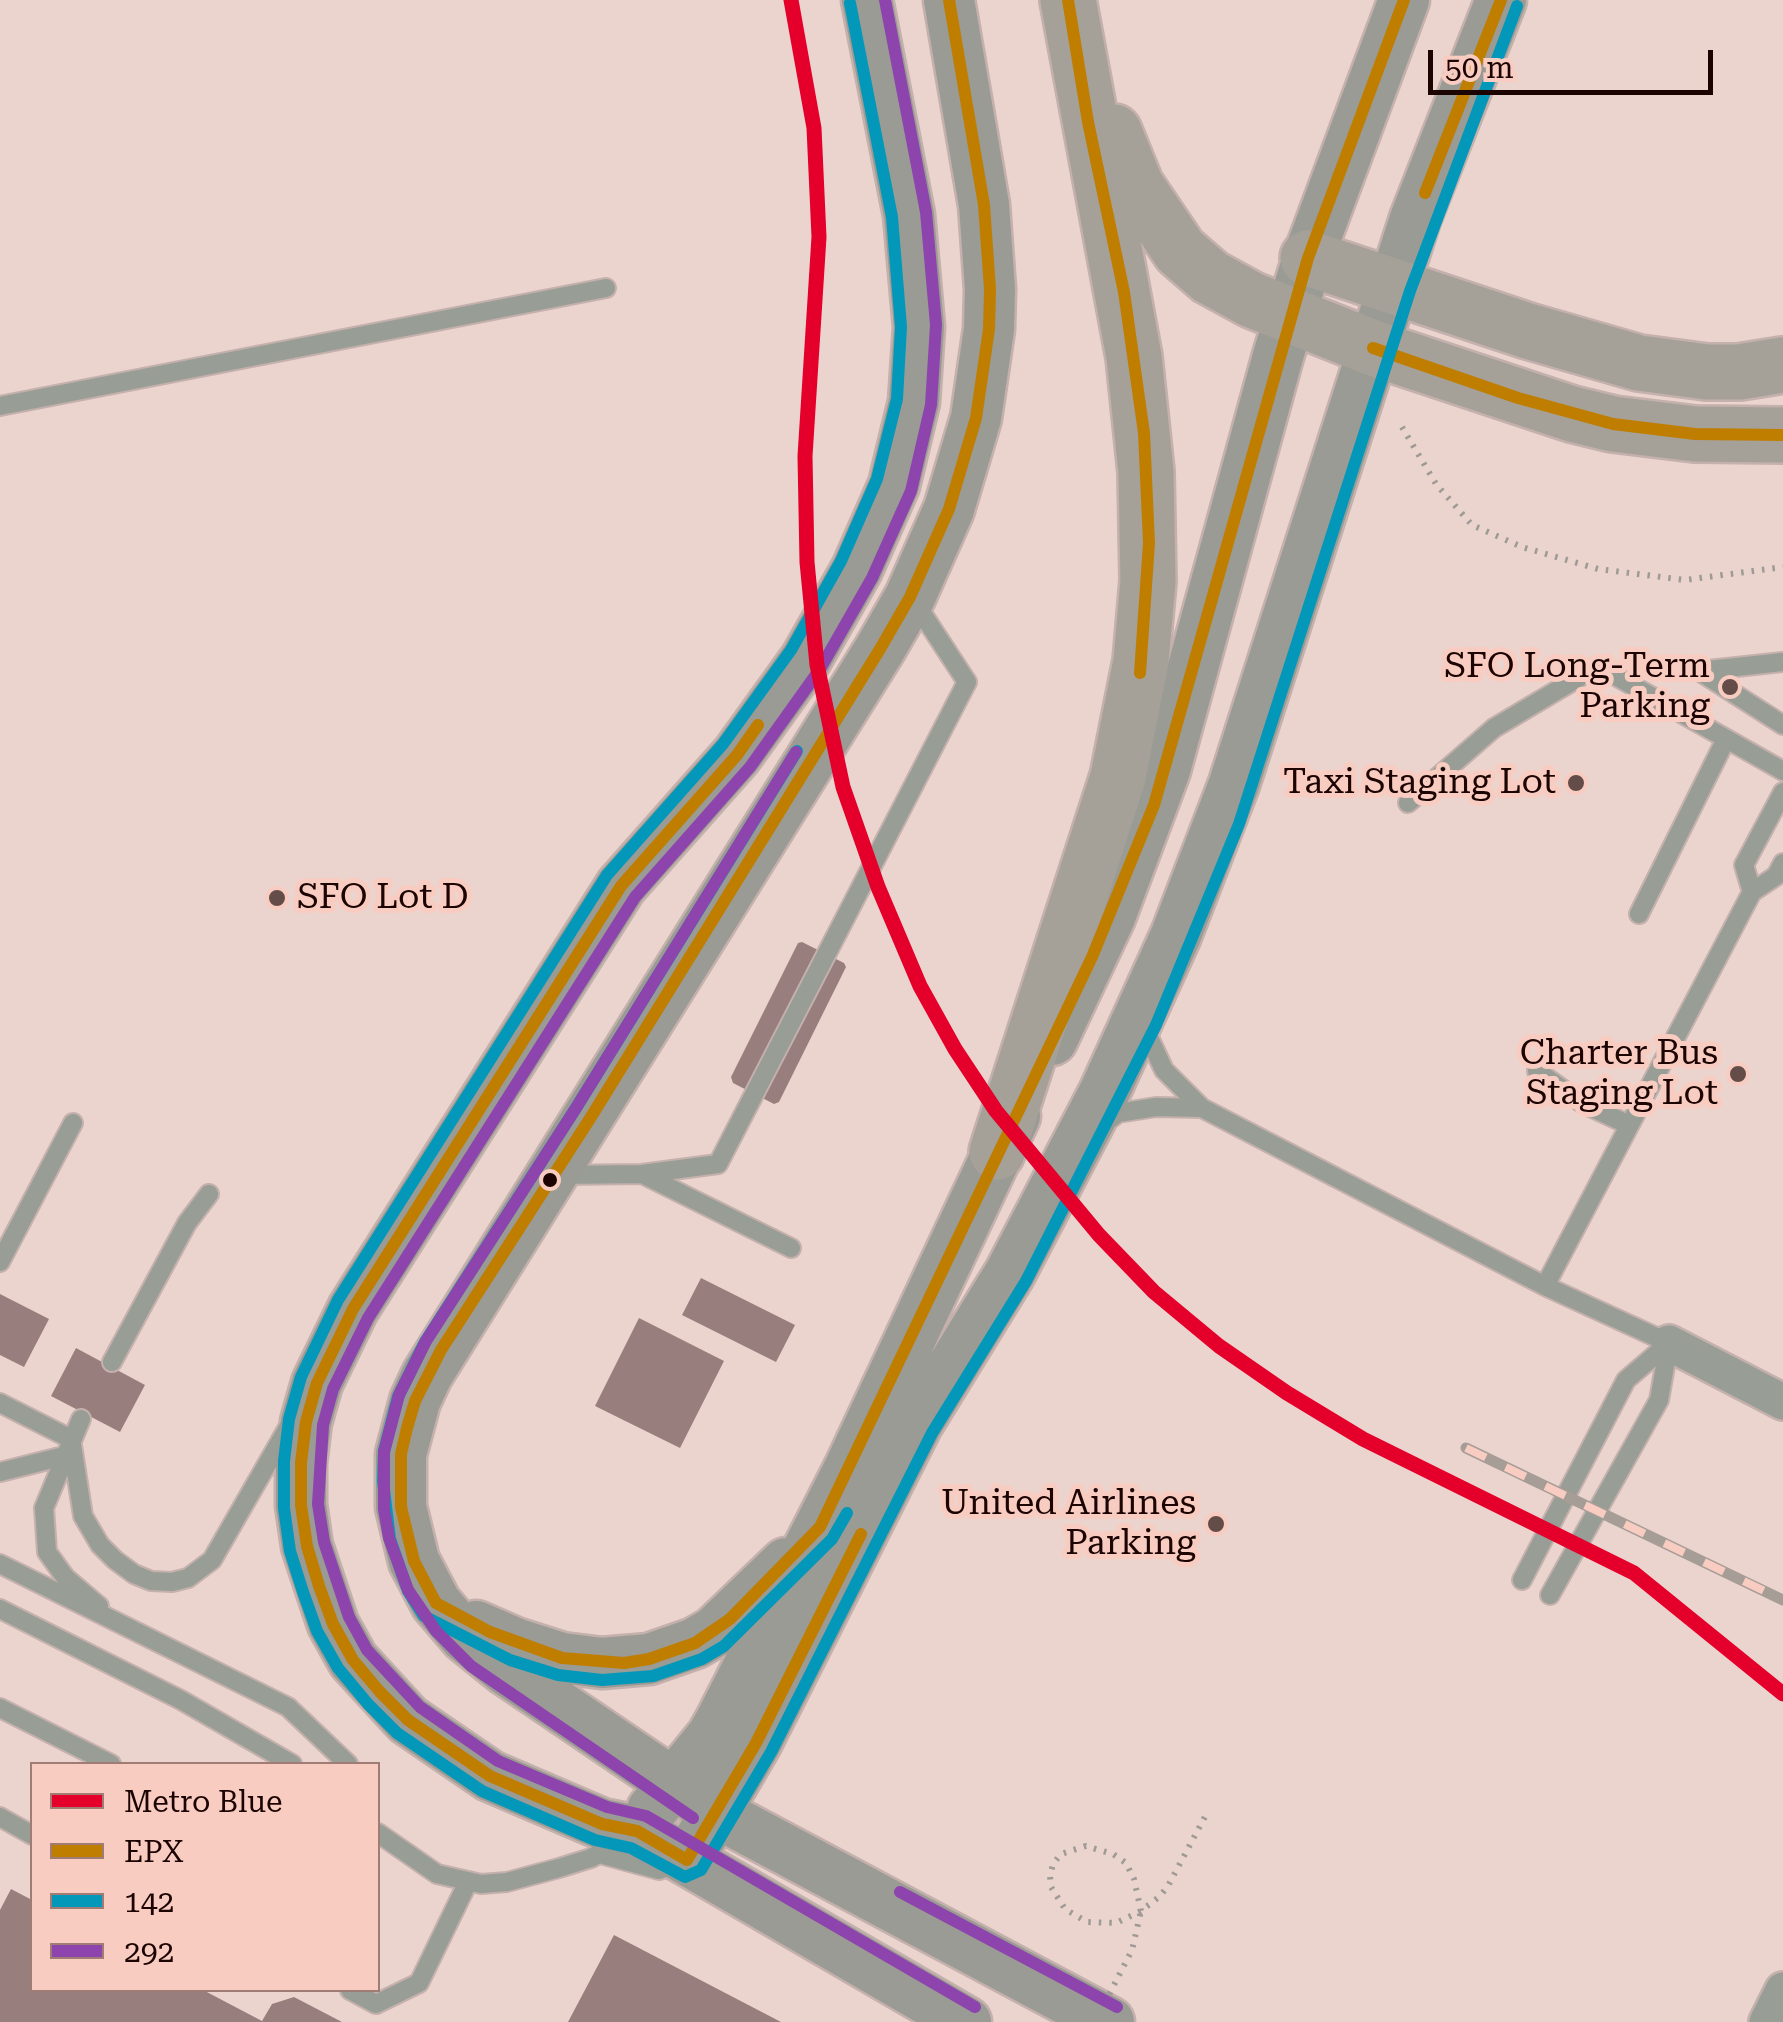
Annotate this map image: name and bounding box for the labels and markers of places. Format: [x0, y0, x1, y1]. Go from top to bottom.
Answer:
place label: SFO Long-Term Parking [1444, 646, 1710, 728]
marker: SFO Long-Term Parking [1719, 676, 1741, 698]
place label: Taxi Staging Lot [1283, 762, 1556, 804]
marker: Taxi Staging Lot [1565, 772, 1587, 794]
place label: SFO Lot D [297, 877, 469, 919]
marker: SFO Lot D [266, 887, 288, 909]
place label: Charter Bus Staging Lot [1520, 1033, 1718, 1115]
marker: Charter Bus Staging Lot [1727, 1063, 1749, 1085]
unlabelled marker [540, 1170, 560, 1190]
place label: United Airlines Parking [941, 1483, 1196, 1565]
marker: United Airlines Parking [1205, 1513, 1227, 1535]

